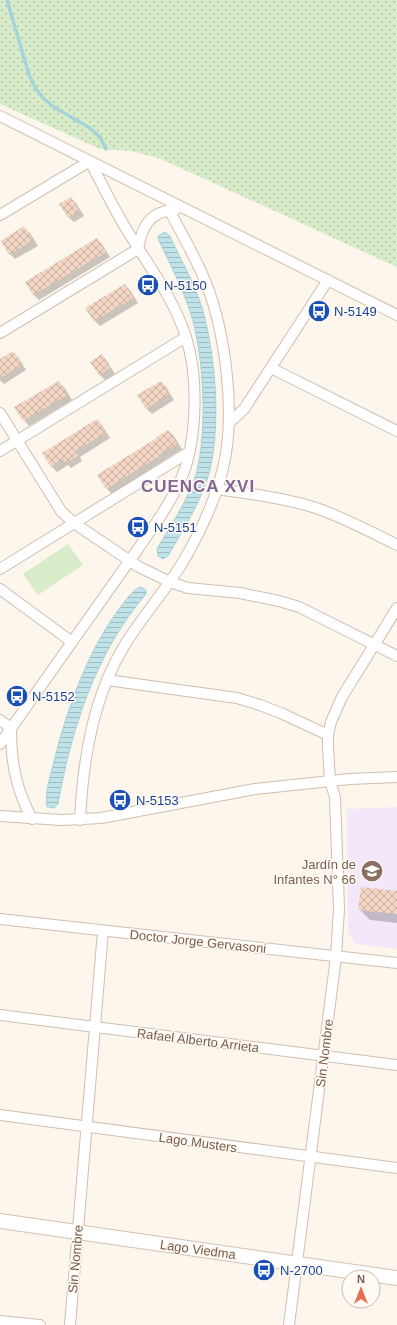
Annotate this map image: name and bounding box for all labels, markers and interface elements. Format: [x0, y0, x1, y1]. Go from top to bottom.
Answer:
bus stop icon: N-5150 [135, 272, 161, 298]
place label: N-5150 [164, 278, 207, 293]
bus stop icon: N-5149 [306, 298, 332, 324]
place label: N-5149 [334, 304, 377, 319]
district label: CUENCA XVI [141, 477, 255, 496]
bus stop icon: N-5151 [125, 514, 151, 540]
place label: N-5151 [154, 520, 197, 535]
bus stop icon: N-5152 [4, 683, 30, 709]
place label: N-5152 [32, 689, 75, 704]
bus stop icon: N-5153 [107, 787, 133, 813]
place label: N-5153 [136, 793, 179, 808]
place label: Jardín de Infantes N° 66 [273, 857, 356, 887]
school or university icon: Jardín de Infantes N° 66 [359, 858, 385, 884]
street label: Doctor Jorge Gervasoni [129, 927, 267, 956]
street label: Sin Nombre [313, 1018, 336, 1088]
street label: Rafael Alberto Arrieta [136, 1026, 261, 1056]
street label: Lago Musters [158, 1130, 238, 1155]
street label: Sin Nombre [65, 1224, 86, 1294]
street label: Lago Viedma [159, 1237, 238, 1262]
bus stop icon: N-2700 [251, 1257, 277, 1283]
place label: N-2700 [280, 1263, 323, 1278]
north arrow [341, 1269, 381, 1309]
text: N [357, 1273, 365, 1285]

